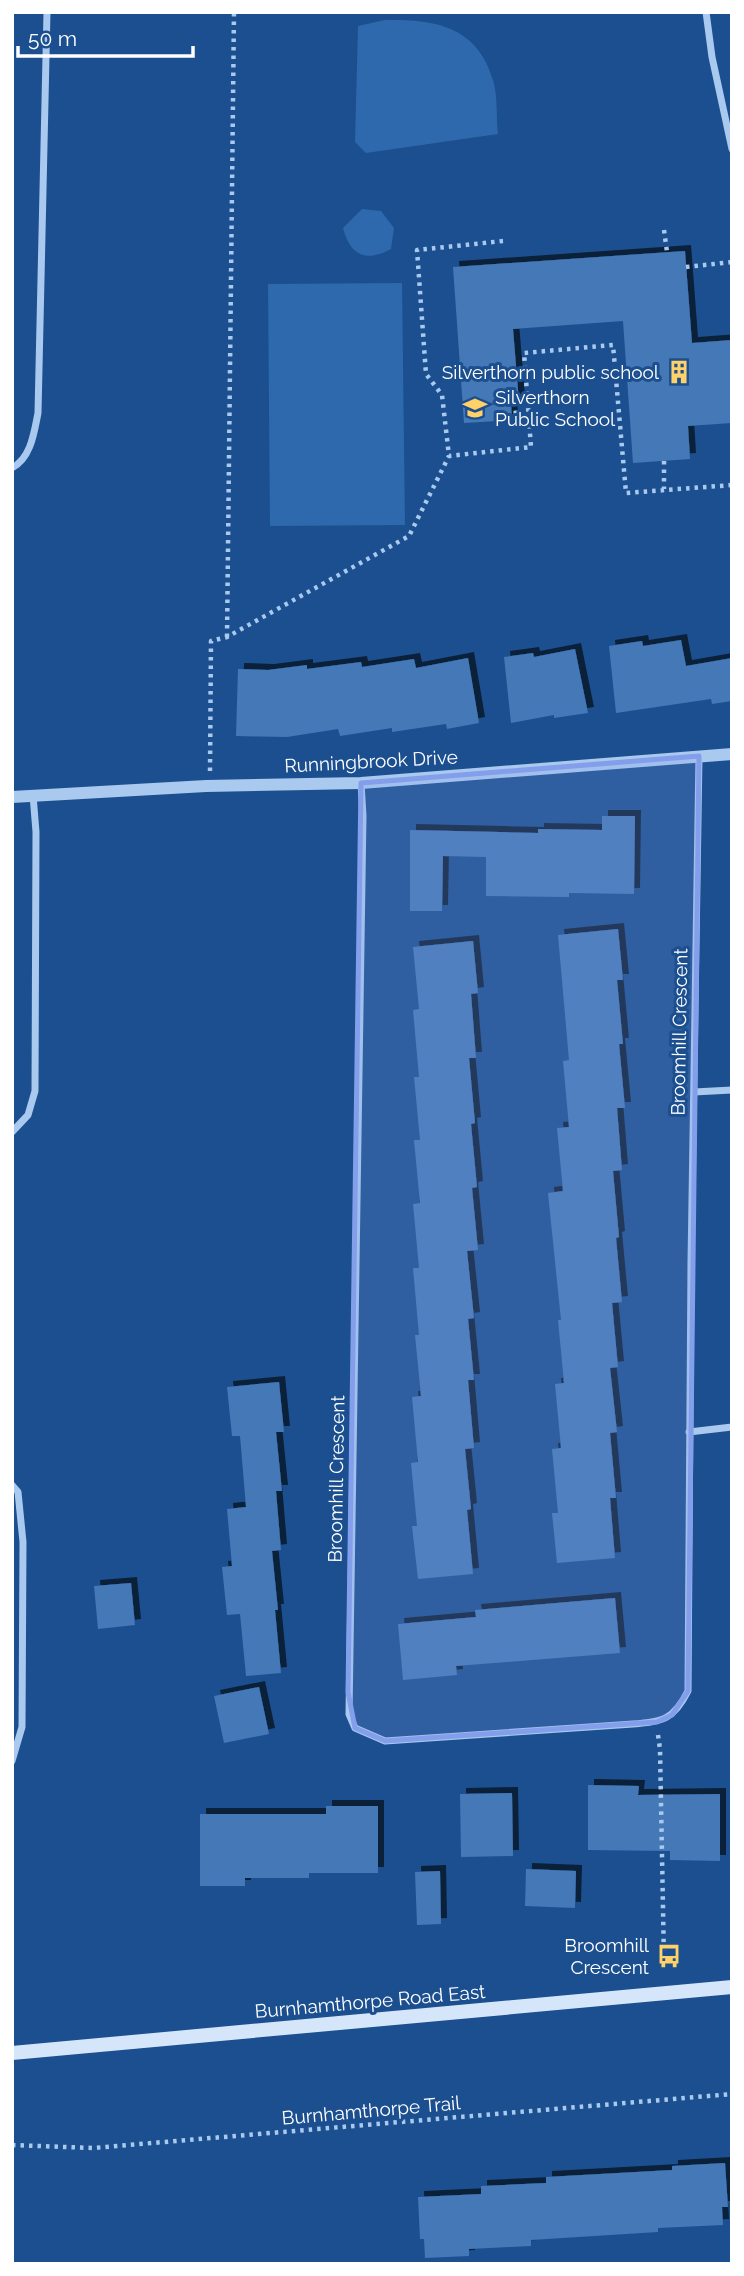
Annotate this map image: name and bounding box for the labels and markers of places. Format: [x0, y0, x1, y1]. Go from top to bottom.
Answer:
building icon: Silverthorn public school [665, 358, 693, 386]
place label: Silverthorn public school [442, 361, 660, 383]
place label: Silverthorn Public School [495, 386, 616, 430]
school or university icon: Silverthorn Public School [461, 394, 489, 422]
place label: Broomhill Crescent [564, 1934, 650, 1978]
bus stop icon: Broomhill Crescent [655, 1942, 683, 1970]

